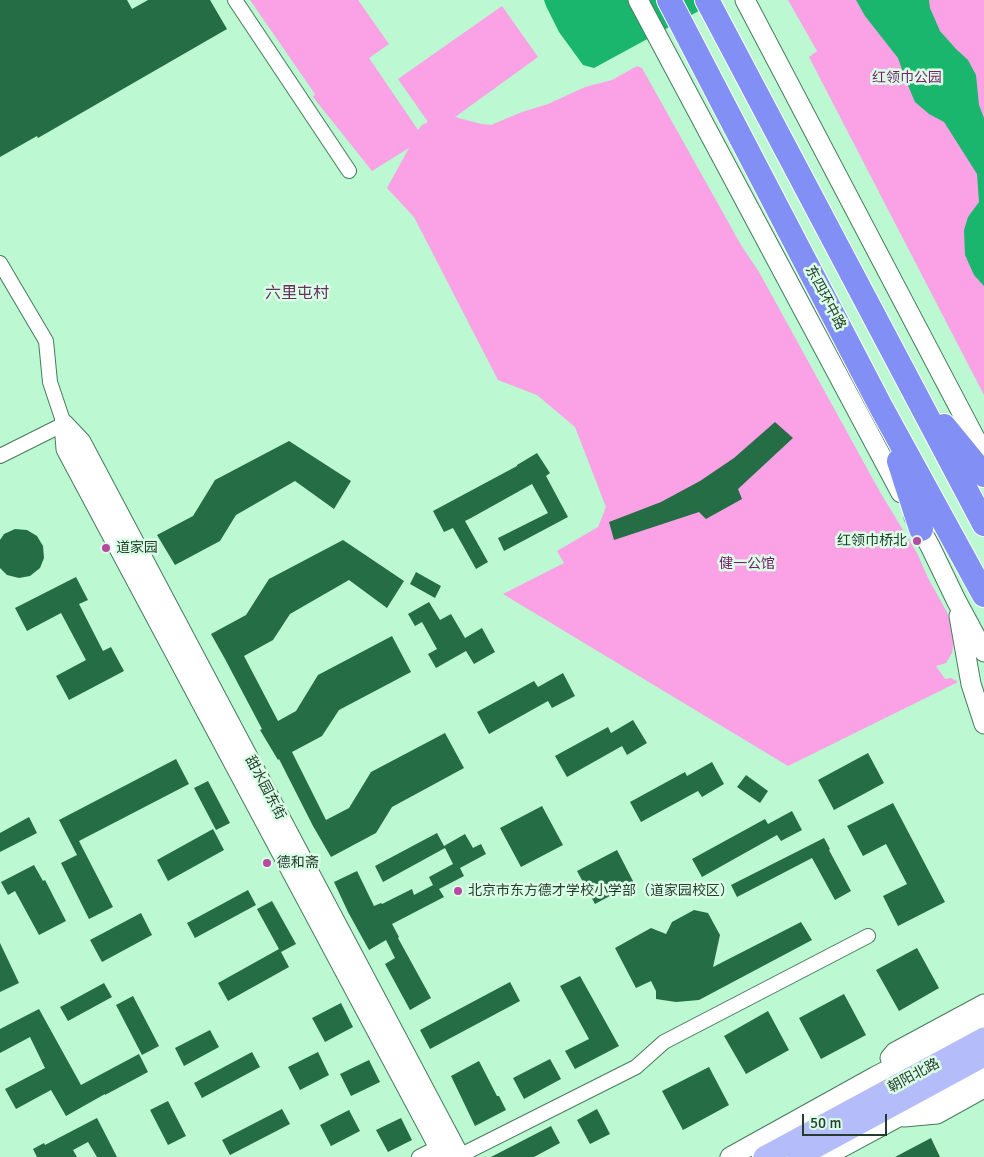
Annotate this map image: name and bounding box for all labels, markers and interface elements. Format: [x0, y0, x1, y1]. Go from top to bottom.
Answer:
park label: 红领巾公园 [872, 70, 942, 86]
street label: 东四环中路 [801, 263, 849, 333]
district label: 六里屯村 [265, 284, 329, 304]
place label: 红领巾桥北 [837, 533, 907, 549]
marker: 红领巾桥北 [911, 535, 923, 547]
place label: 道家园 [116, 540, 158, 556]
marker: 道家园 [100, 542, 112, 554]
park label: 健一公馆 [719, 556, 775, 572]
street label: 甜水园东街 [241, 753, 289, 823]
place label: 德和斋 [277, 855, 319, 871]
marker: 德和斋 [261, 857, 273, 869]
place label: 北京市东方德才学校小学部（道家园校区） [468, 883, 734, 899]
marker: 北京市东方德才学校小学部（道家园校区） [452, 885, 464, 897]
street label: 朝阳北路 [885, 1055, 943, 1097]
scale bar [804, 1104, 889, 1136]
text: 50 m [810, 1114, 841, 1132]

